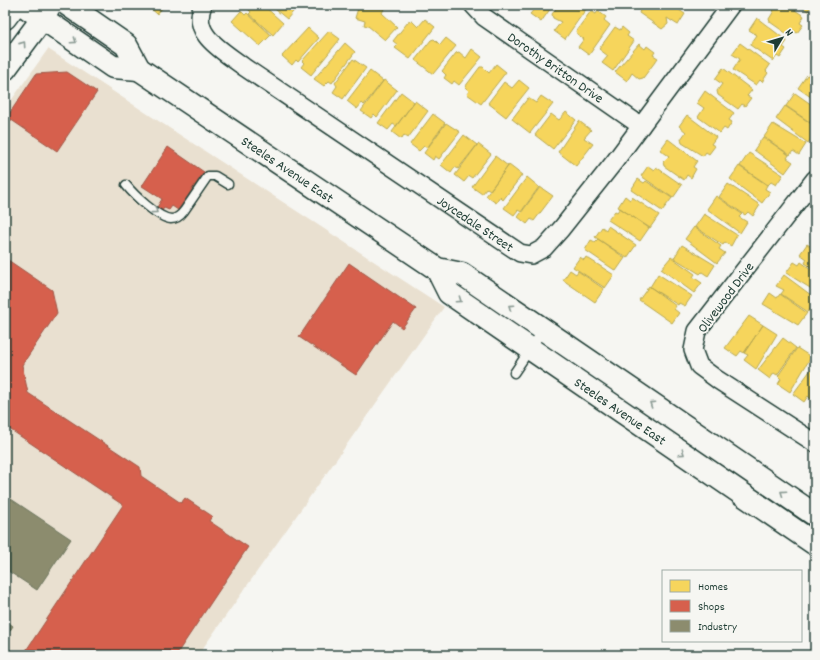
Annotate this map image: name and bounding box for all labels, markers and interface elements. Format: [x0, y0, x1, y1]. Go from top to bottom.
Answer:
north arrow [762, 18, 802, 58]
text: N [780, 26, 797, 41]
street label: Dorothy Britton Drive [503, 28, 607, 109]
one-way arrow [70, 36, 77, 44]
one-way arrow [18, 41, 25, 48]
street label: Steeles Avenue East [236, 132, 337, 209]
street label: Joycedale Street [432, 192, 517, 258]
one-way arrow [151, 206, 158, 213]
street label: Olivewood Drive [693, 259, 760, 338]
one-way arrow [455, 295, 462, 303]
one-way arrow [508, 304, 515, 312]
street label: Steeles Avenue East [569, 374, 670, 451]
one-way arrow [650, 402, 657, 409]
one-way arrow [678, 448, 685, 456]
one-way arrow [780, 490, 787, 498]
legend [662, 570, 802, 642]
text: Homes [698, 579, 728, 596]
text: Shops [698, 599, 725, 616]
text: Industry [698, 619, 738, 636]

